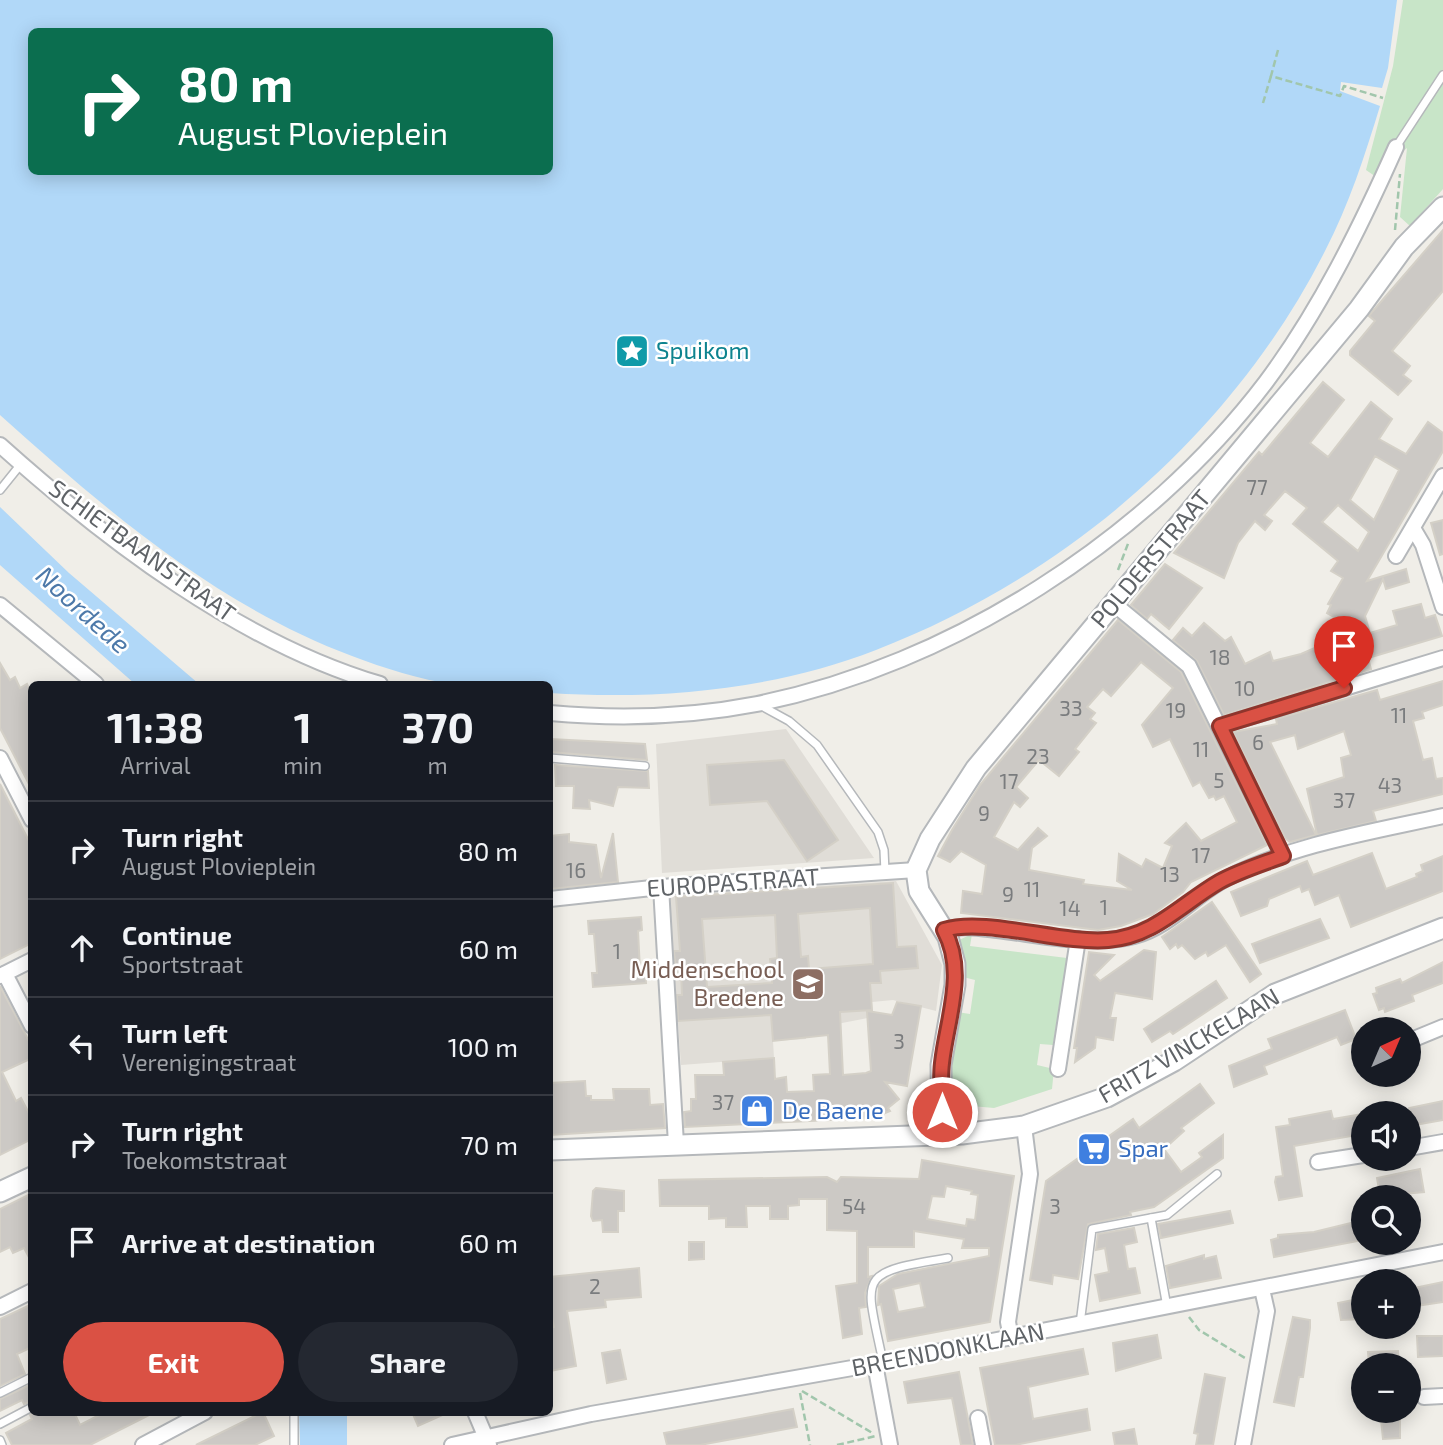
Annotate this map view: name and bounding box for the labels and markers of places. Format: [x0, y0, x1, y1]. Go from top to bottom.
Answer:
place icon: Spuikom [613, 332, 651, 370]
place label: Spuikom [656, 335, 750, 364]
pin [1314, 616, 1374, 688]
place label: Middenschool Bredene [630, 954, 784, 1011]
school or university icon: Middenschool Bredene [789, 965, 827, 1003]
shop icon: De Baene [738, 1092, 776, 1130]
place label: De Baene [782, 1095, 884, 1124]
supermarket icon: Spar [1075, 1130, 1113, 1168]
place label: Spar [1118, 1133, 1169, 1162]

